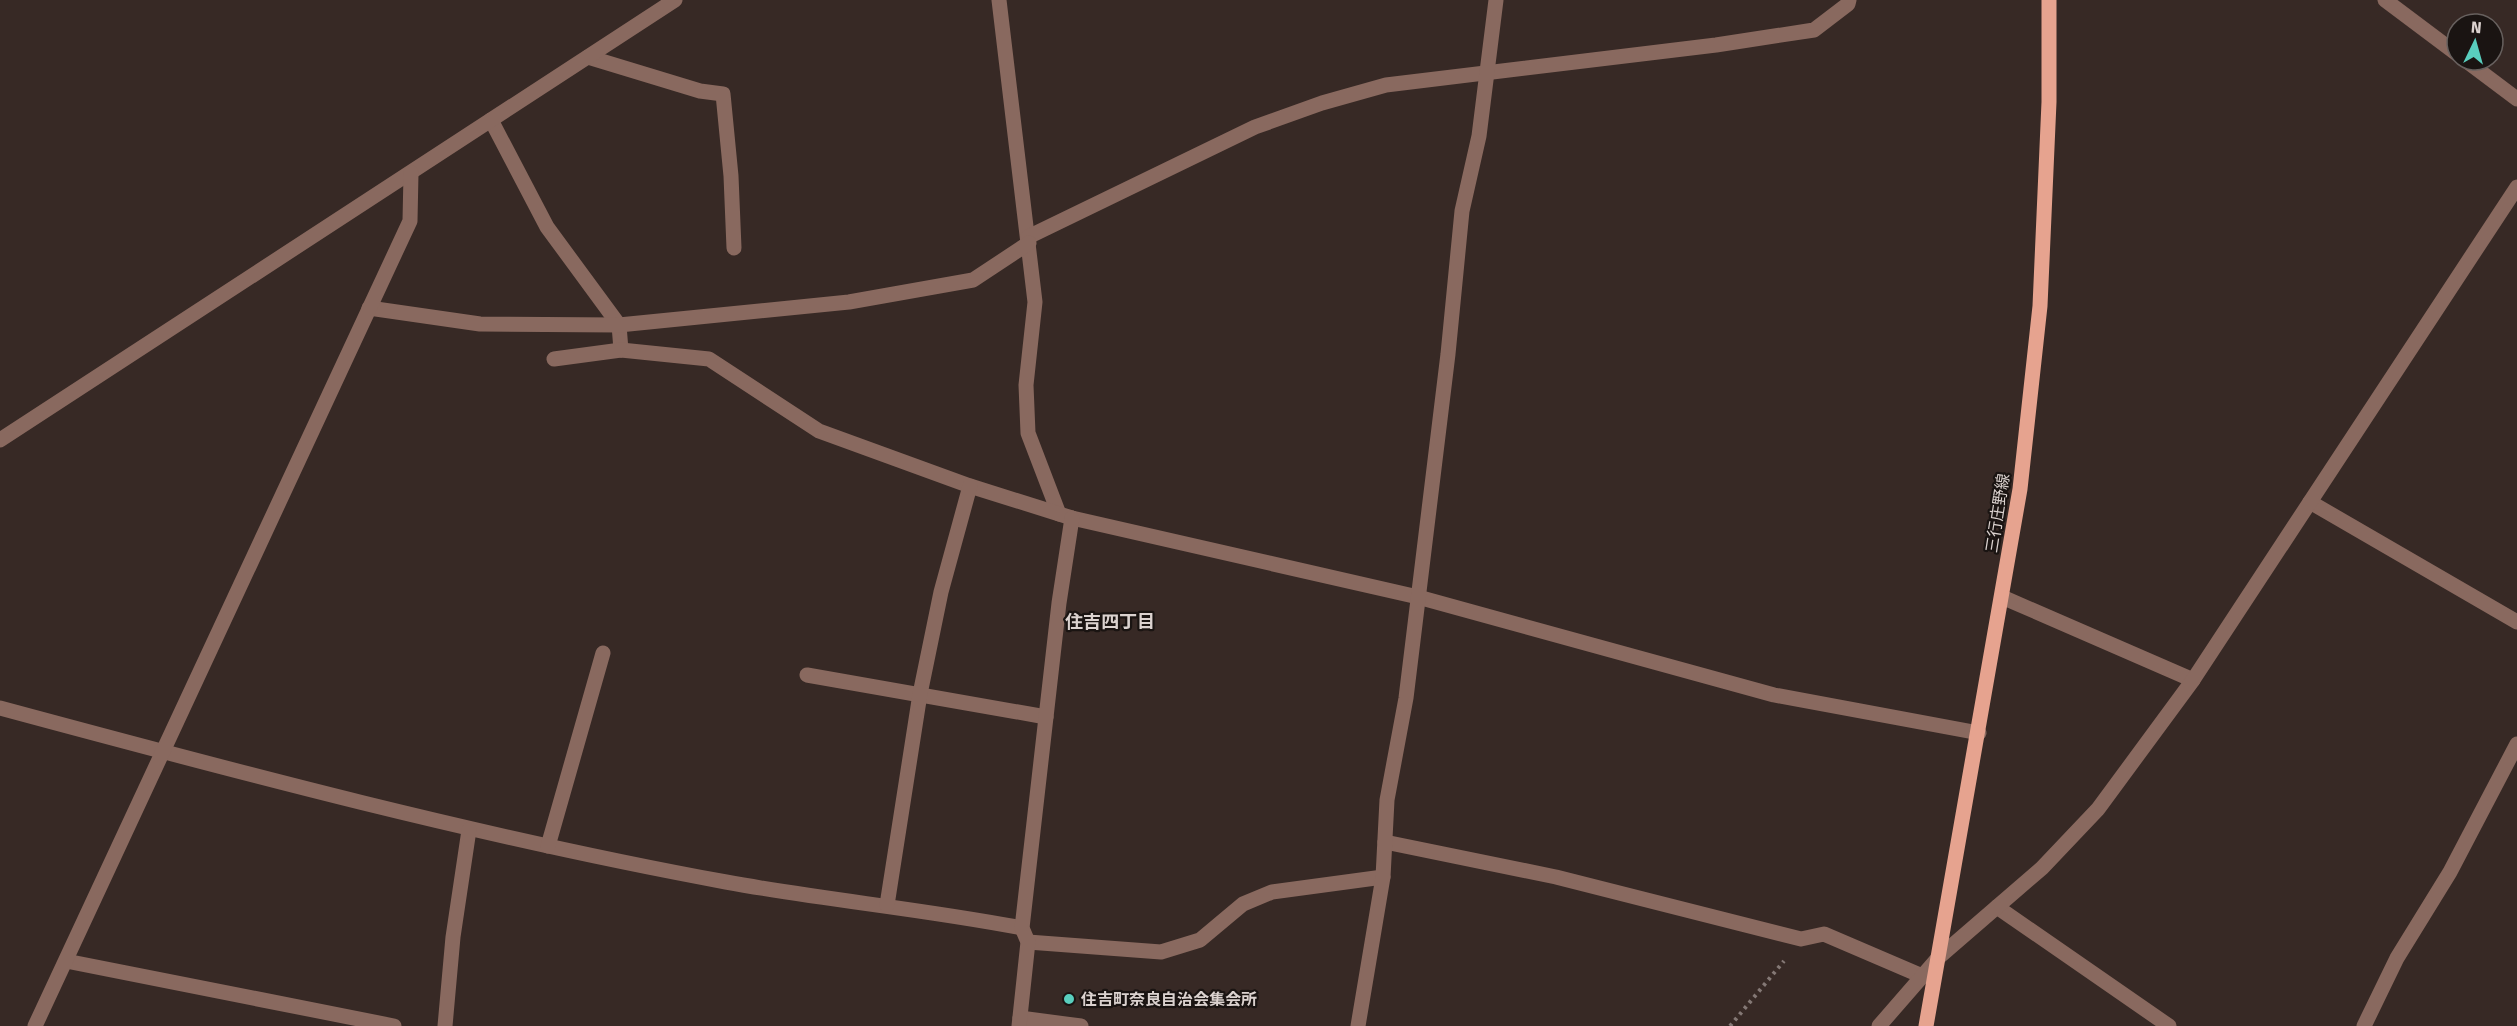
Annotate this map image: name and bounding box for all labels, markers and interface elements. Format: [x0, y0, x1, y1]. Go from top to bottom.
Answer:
north arrow [2445, 12, 2505, 72]
text: N [2470, 18, 2482, 37]
street label: 三行庄野線 [1982, 472, 2013, 554]
district label: 住吉四丁目 [1065, 611, 1155, 633]
place label: 住吉町奈良自治会集会所 [1080, 990, 1257, 1009]
marker: 住吉町奈良自治会集会所 [1062, 992, 1076, 1006]

